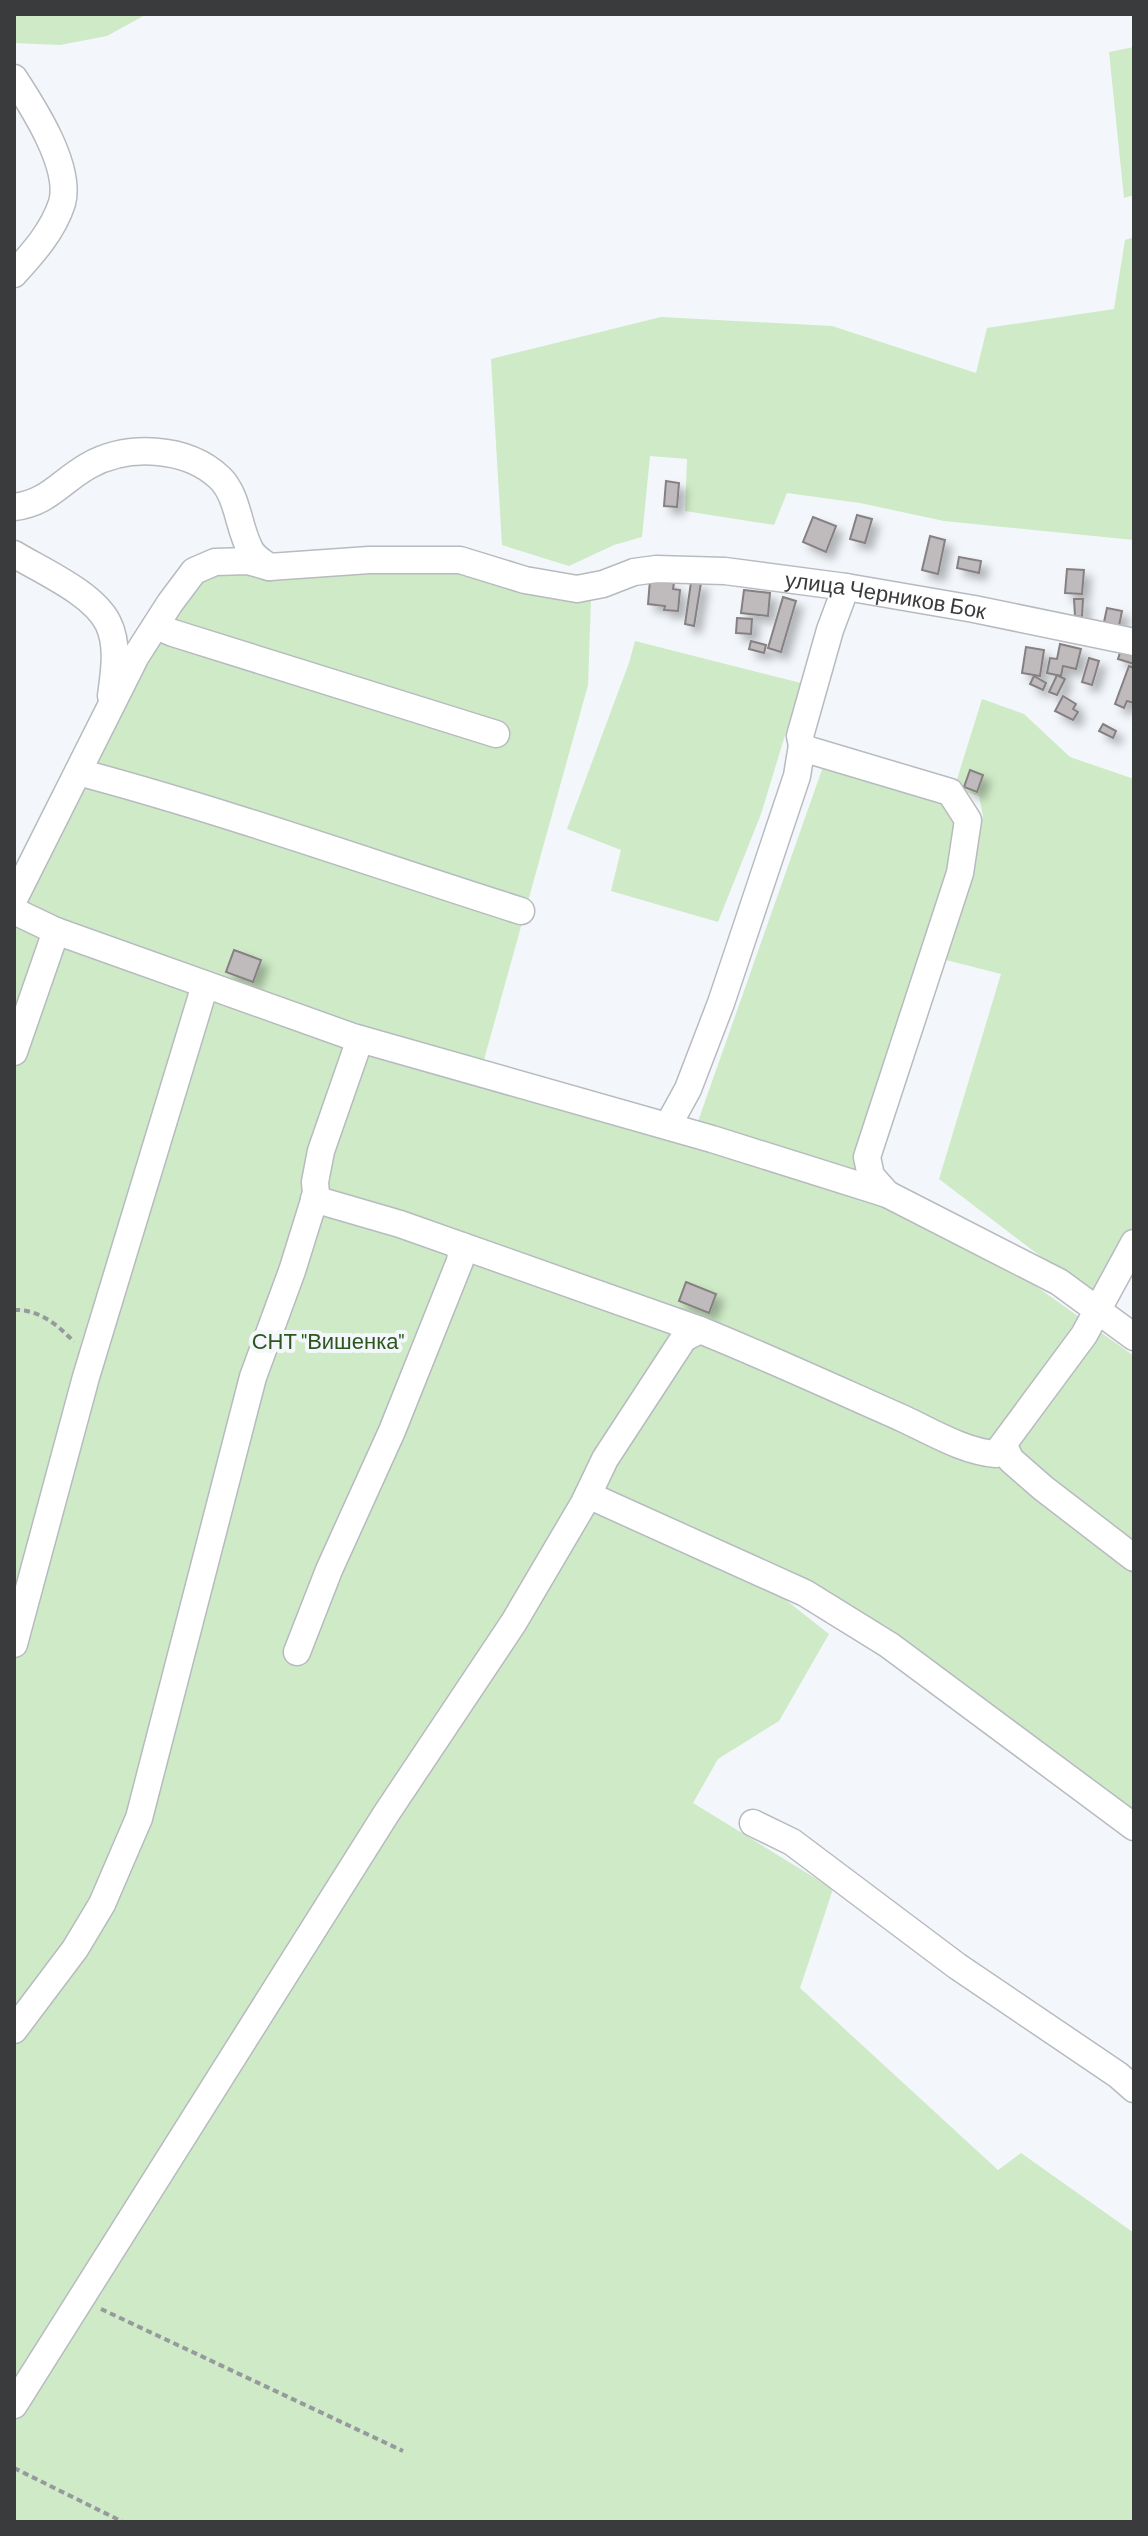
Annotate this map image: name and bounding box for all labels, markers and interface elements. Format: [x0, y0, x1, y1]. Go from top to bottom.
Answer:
street label: улица Черников Бок [784, 565, 989, 623]
park label: СНТ "Вишенка" [252, 1327, 404, 1353]

